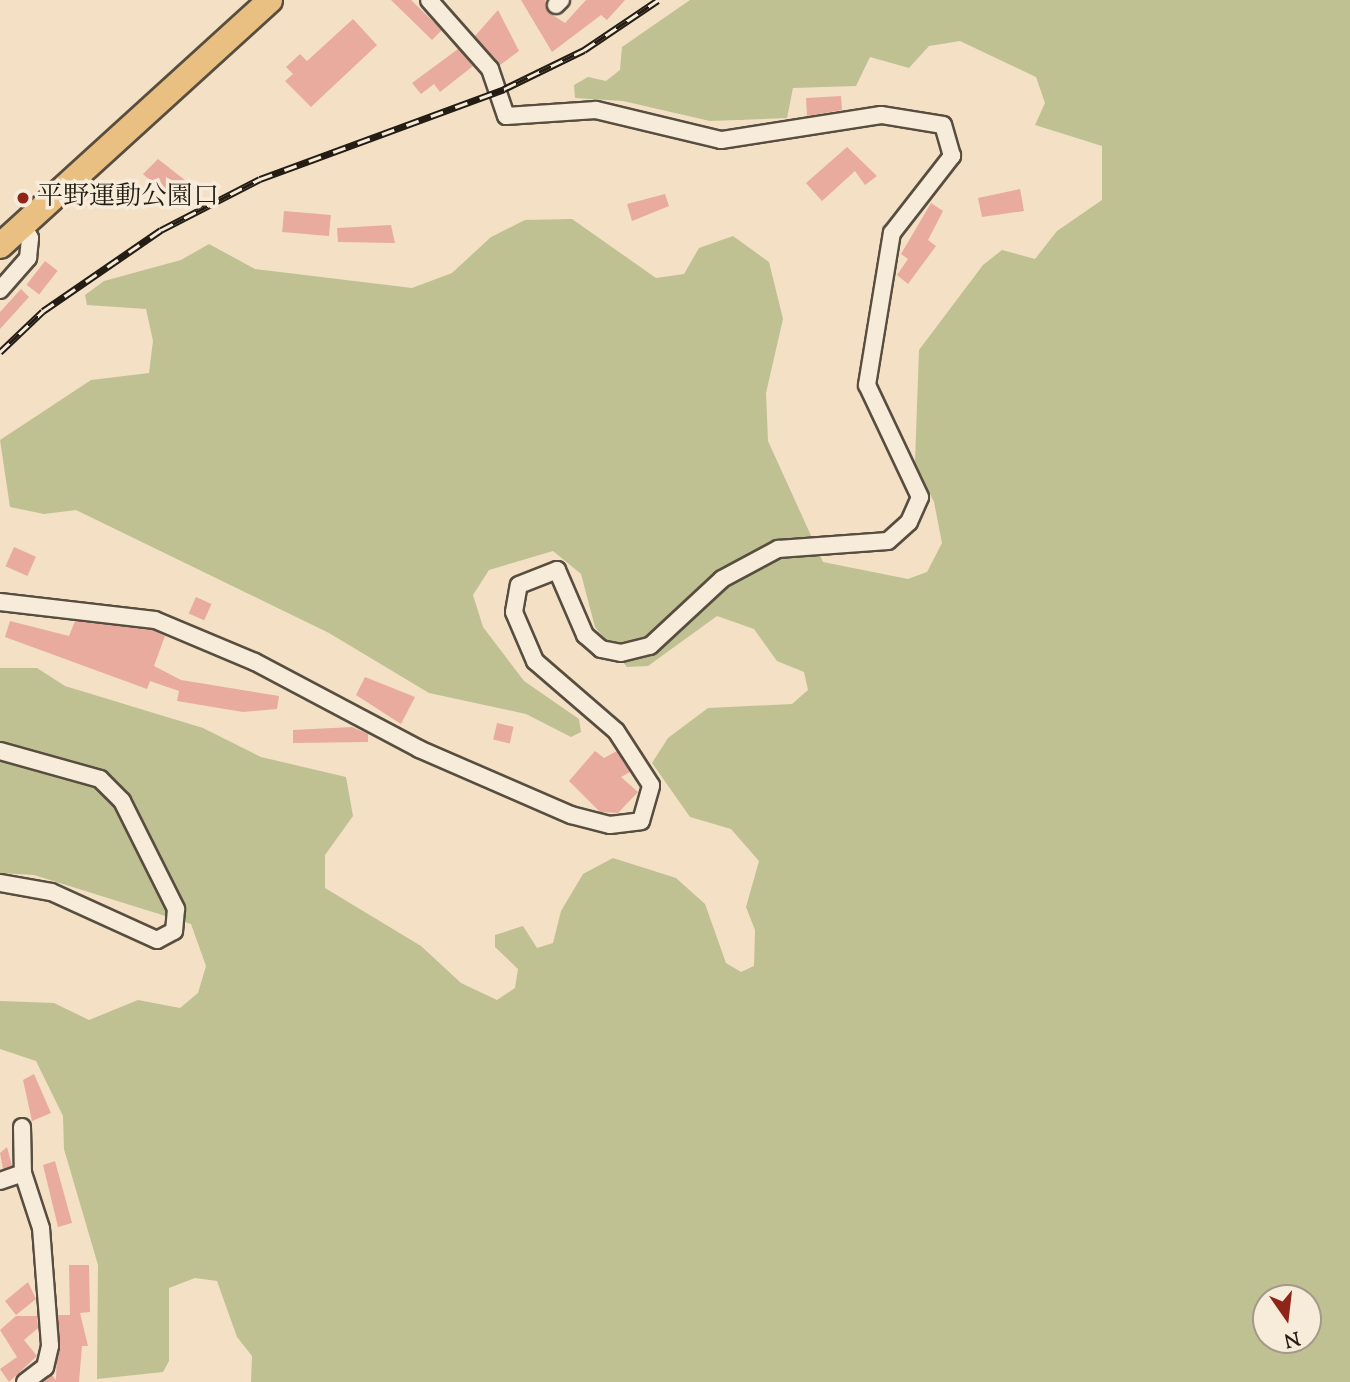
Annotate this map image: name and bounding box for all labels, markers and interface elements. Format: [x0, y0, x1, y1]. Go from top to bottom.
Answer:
place label: 平野運動公園口 [37, 182, 219, 214]
marker: 平野運動公園口 [15, 190, 31, 206]
north arrow [1252, 1284, 1322, 1354]
text: N [1281, 1323, 1302, 1353]

